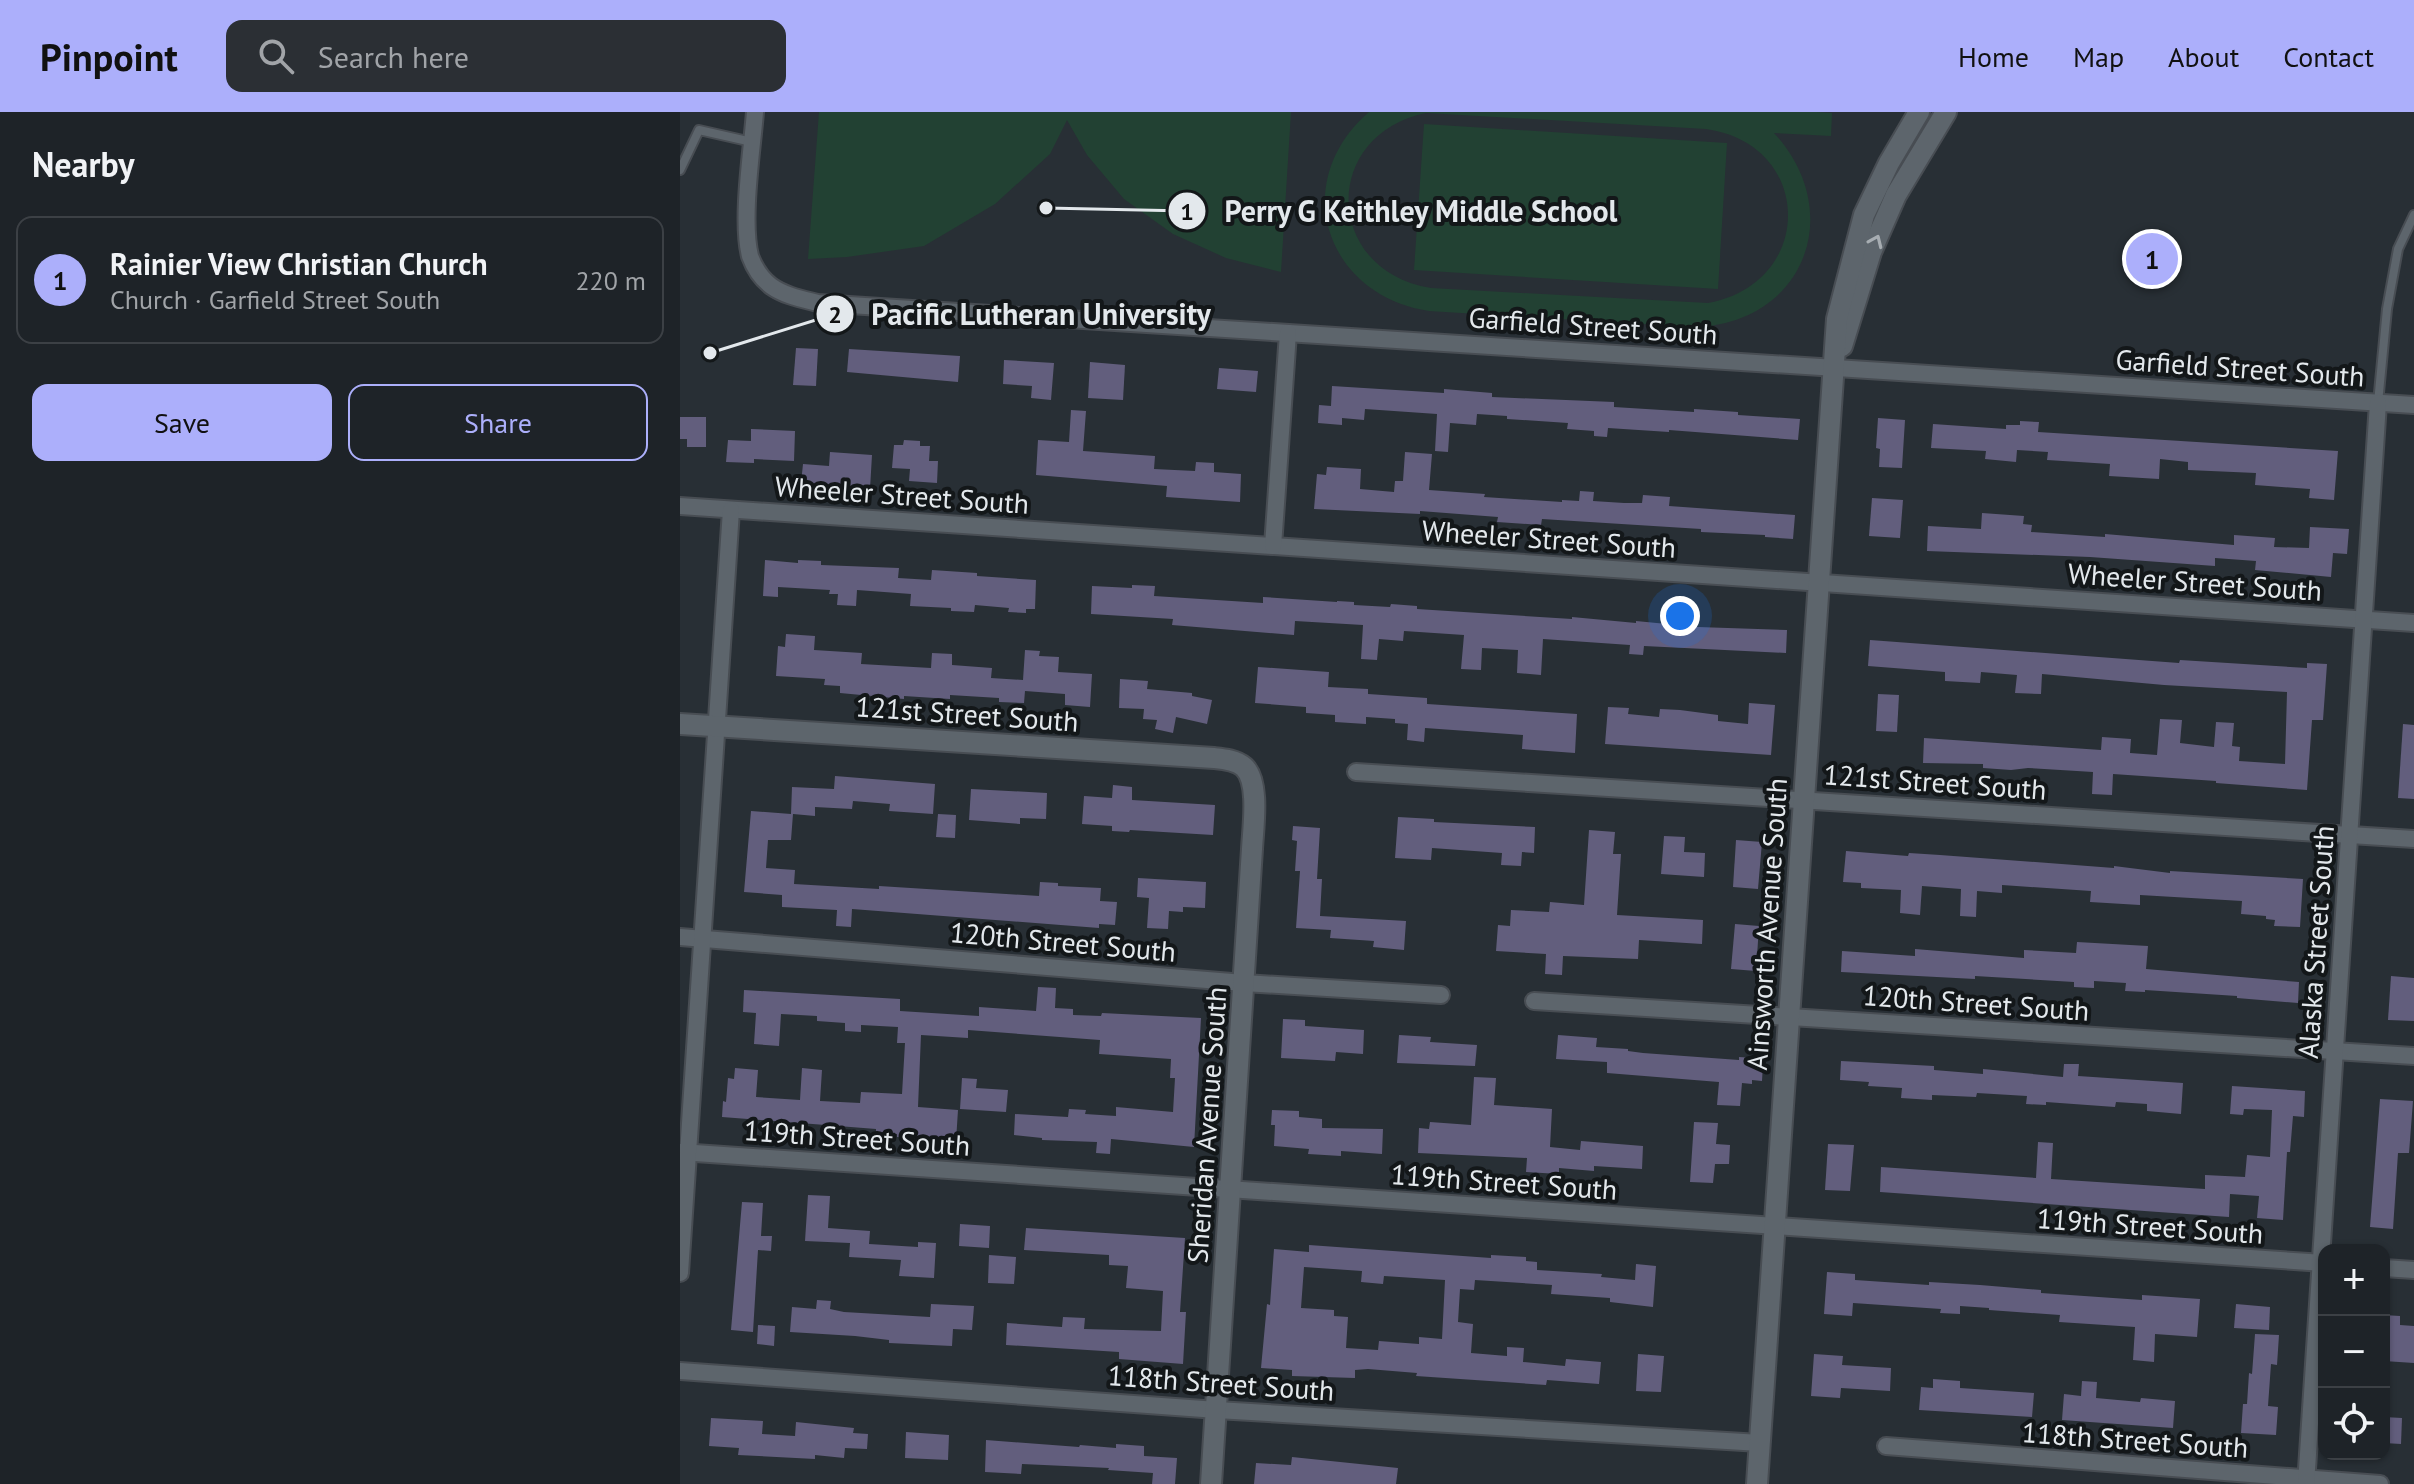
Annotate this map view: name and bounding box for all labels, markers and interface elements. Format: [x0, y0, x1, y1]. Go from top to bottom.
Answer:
search box [226, 20, 786, 92]
text: Pinpoint [40, 32, 178, 81]
icon: search [254, 34, 298, 78]
text: Search here [318, 37, 469, 76]
text: Home [1958, 38, 2029, 75]
text: Map [2073, 38, 2124, 75]
text: About [2168, 38, 2239, 75]
text: Contact [2283, 38, 2374, 75]
text: Nearby [32, 142, 134, 186]
callout: Perry G Keithley Middle School [1167, 184, 1635, 238]
text: Perry G Keithley Middle School [1225, 191, 1618, 230]
text: 1 [1180, 196, 1194, 227]
pin: 1 [2126, 229, 2178, 289]
one-way arrow [1866, 235, 1882, 250]
text: Rainier View Christian Church [110, 244, 488, 283]
text: 1 [53, 264, 67, 297]
text: 220 m [575, 264, 646, 297]
text: Church · Garfield Street South [110, 283, 440, 316]
callout: Pacific Lutheran University [815, 287, 1227, 341]
text: Pacific Lutheran University [871, 294, 1211, 333]
street label: Garfield Street South [1467, 298, 1719, 353]
text: 2 [828, 299, 842, 330]
street label: Garfield Street South [2114, 340, 2366, 395]
button: Save [32, 384, 332, 461]
button: Share [348, 384, 648, 461]
street label: Wheeler Street South [774, 467, 1030, 522]
street label: Wheeler Street South [1421, 511, 1677, 566]
street label: Wheeler Street South [2067, 554, 2323, 609]
your location [1660, 596, 1700, 636]
street label: 121st Street South [854, 687, 1080, 740]
street label: 121st Street South [1822, 755, 2048, 808]
street label: Ainsworth Avenue South [1738, 777, 1795, 1071]
street label: Alaska Street South [2289, 824, 2342, 1060]
street label: 120th Street South [948, 913, 1178, 970]
street label: 120th Street South [1862, 976, 2090, 1029]
street label: Sheridan Avenue South [1178, 986, 1235, 1264]
street label: 119th Street South [743, 1111, 971, 1164]
street label: 119th Street South [1390, 1155, 1618, 1208]
street label: 119th Street South [2036, 1199, 2264, 1252]
map controls [2318, 1244, 2390, 1460]
button: + [2318, 1244, 2390, 1316]
button: − [2318, 1316, 2390, 1388]
street label: 118th Street South [1107, 1356, 1335, 1409]
button: locate [2318, 1388, 2390, 1460]
street label: 118th Street South [2021, 1413, 2249, 1466]

